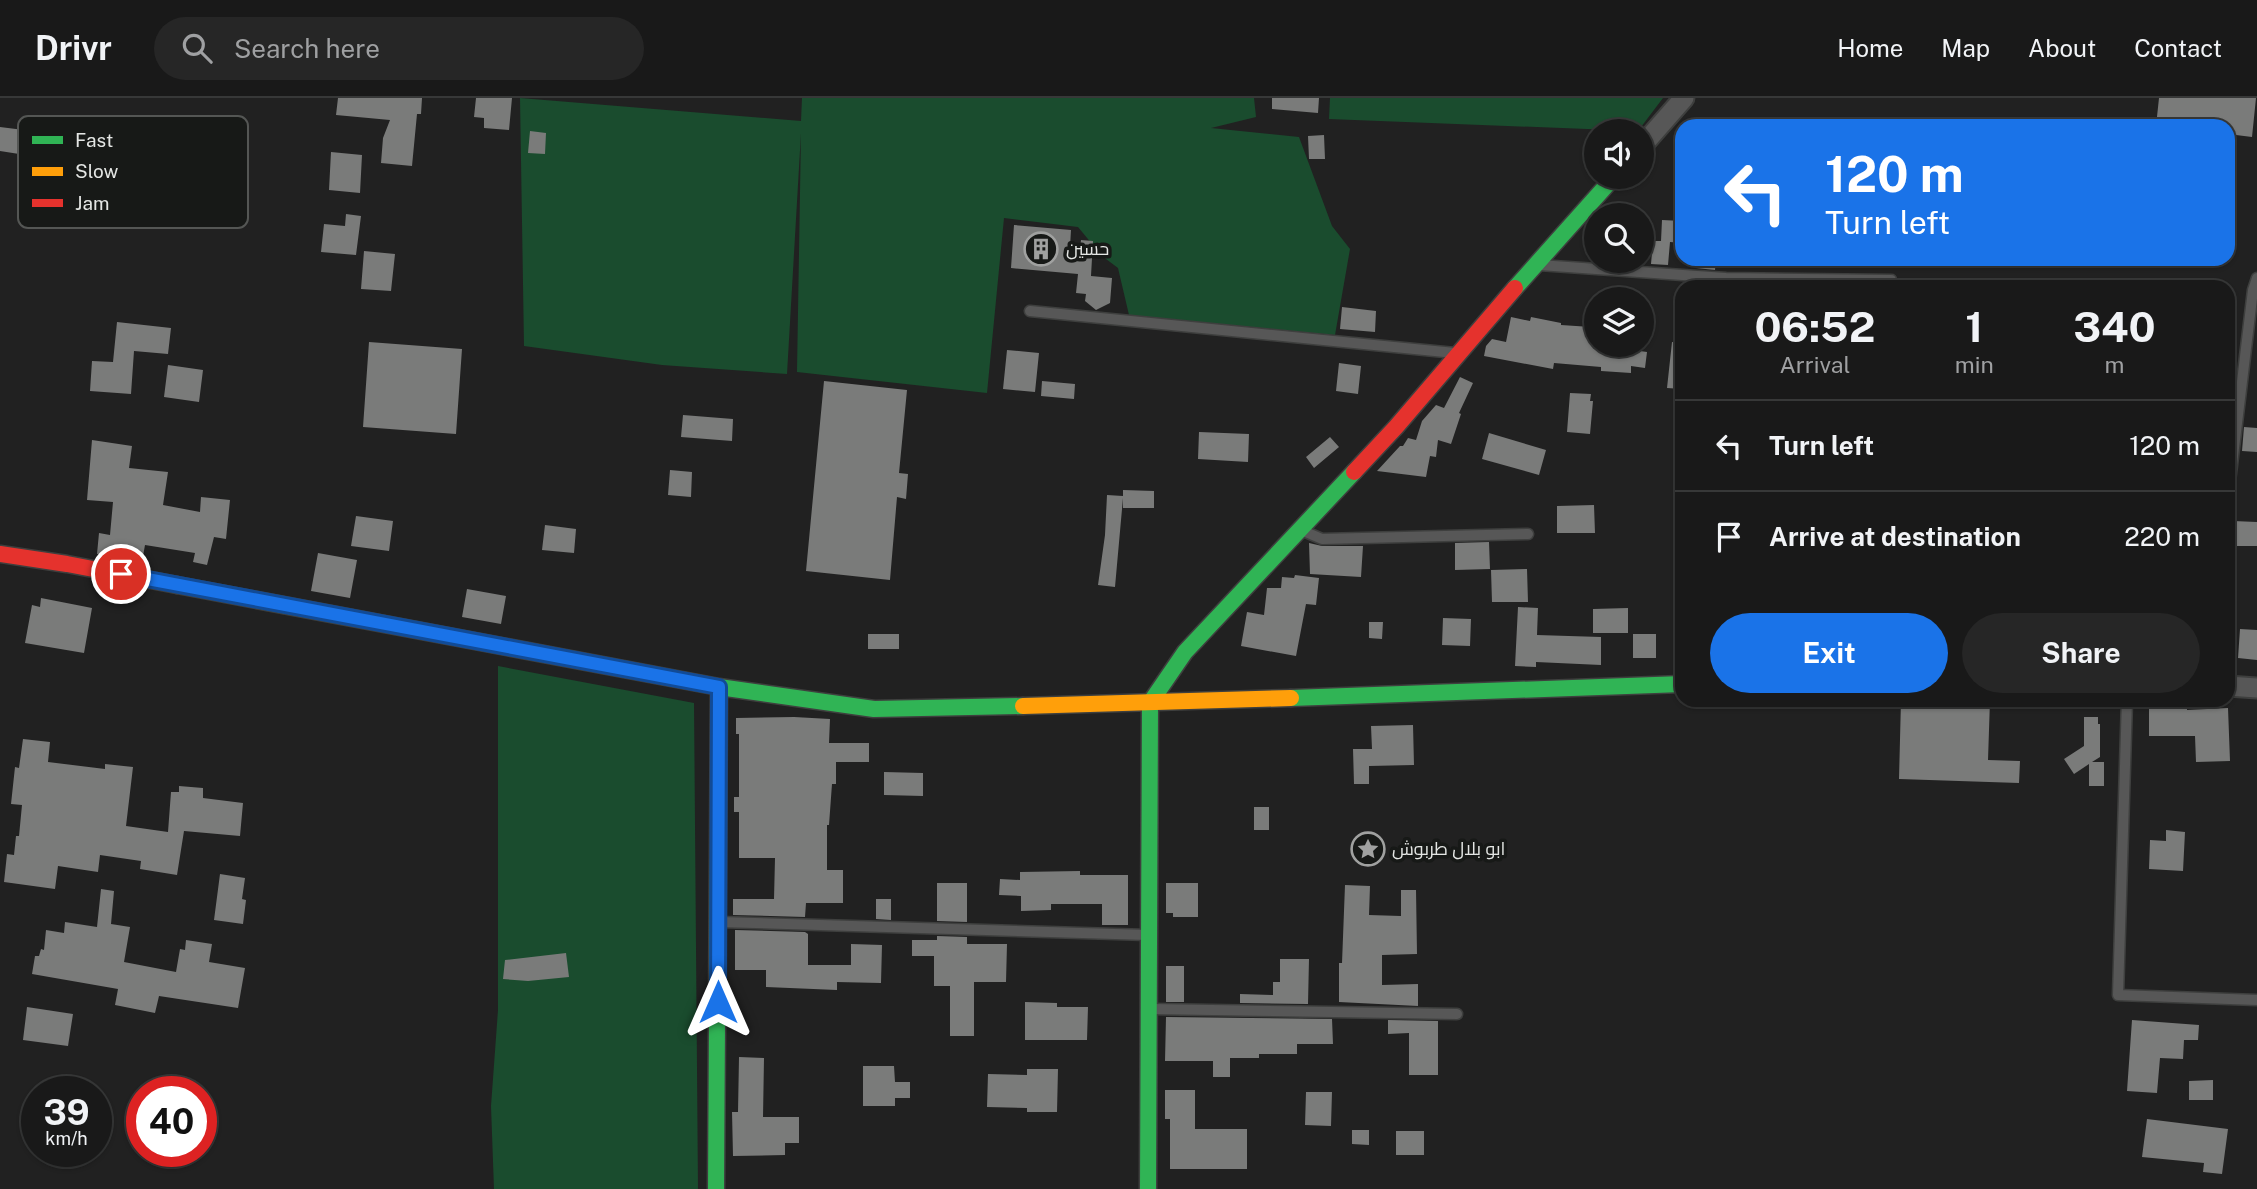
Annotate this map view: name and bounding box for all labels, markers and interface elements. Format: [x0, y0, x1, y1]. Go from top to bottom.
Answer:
search box [154, 17, 644, 80]
text: Drivr [35, 29, 112, 67]
icon: search [178, 29, 216, 67]
text: Search here [234, 33, 380, 64]
text: Home [1837, 34, 1903, 62]
text: Map [1941, 34, 1990, 62]
text: About [2028, 34, 2096, 62]
text: Contact [2134, 34, 2222, 62]
legend [18, 116, 248, 228]
map controls [1584, 119, 1654, 357]
button: sound [1584, 119, 1654, 189]
text: Fast [75, 129, 113, 151]
text: 120 m [1825, 145, 1964, 203]
icon: left [1710, 147, 1801, 238]
text: Slow [75, 160, 119, 182]
text: Jam [75, 192, 109, 214]
button: search [1584, 203, 1654, 273]
text: Turn left [1825, 204, 1950, 241]
building icon: حسين [1022, 230, 1060, 268]
place label: حسين [1066, 238, 1109, 260]
button: layers [1584, 287, 1654, 357]
text: 06:52 [1754, 302, 1875, 351]
text: 1 [1965, 302, 1983, 351]
text: 340 [2073, 302, 2156, 351]
text: Arrival [1779, 351, 1850, 378]
text: min [1955, 351, 1994, 378]
text: m [2104, 351, 2124, 378]
icon: left [1710, 427, 1748, 465]
text: Turn left [1769, 430, 1874, 461]
text: 120 m [2129, 430, 2200, 461]
icon: arrive [1710, 518, 1748, 556]
text: Arrive at destination [1769, 521, 2021, 552]
text: 220 m [2124, 521, 2200, 552]
pin [91, 544, 151, 604]
icon: arrive [102, 555, 140, 593]
button: Exit [1710, 613, 1948, 693]
button: Share [1962, 613, 2200, 693]
place icon: ابو بلال طربوش [1349, 830, 1387, 868]
place label: ابو بلال طربوش [1392, 838, 1505, 860]
position arrow [681, 965, 755, 1039]
speed limit sign: 40 [126, 1076, 217, 1167]
text: 39 [43, 1092, 90, 1133]
text: km/h [45, 1128, 88, 1149]

